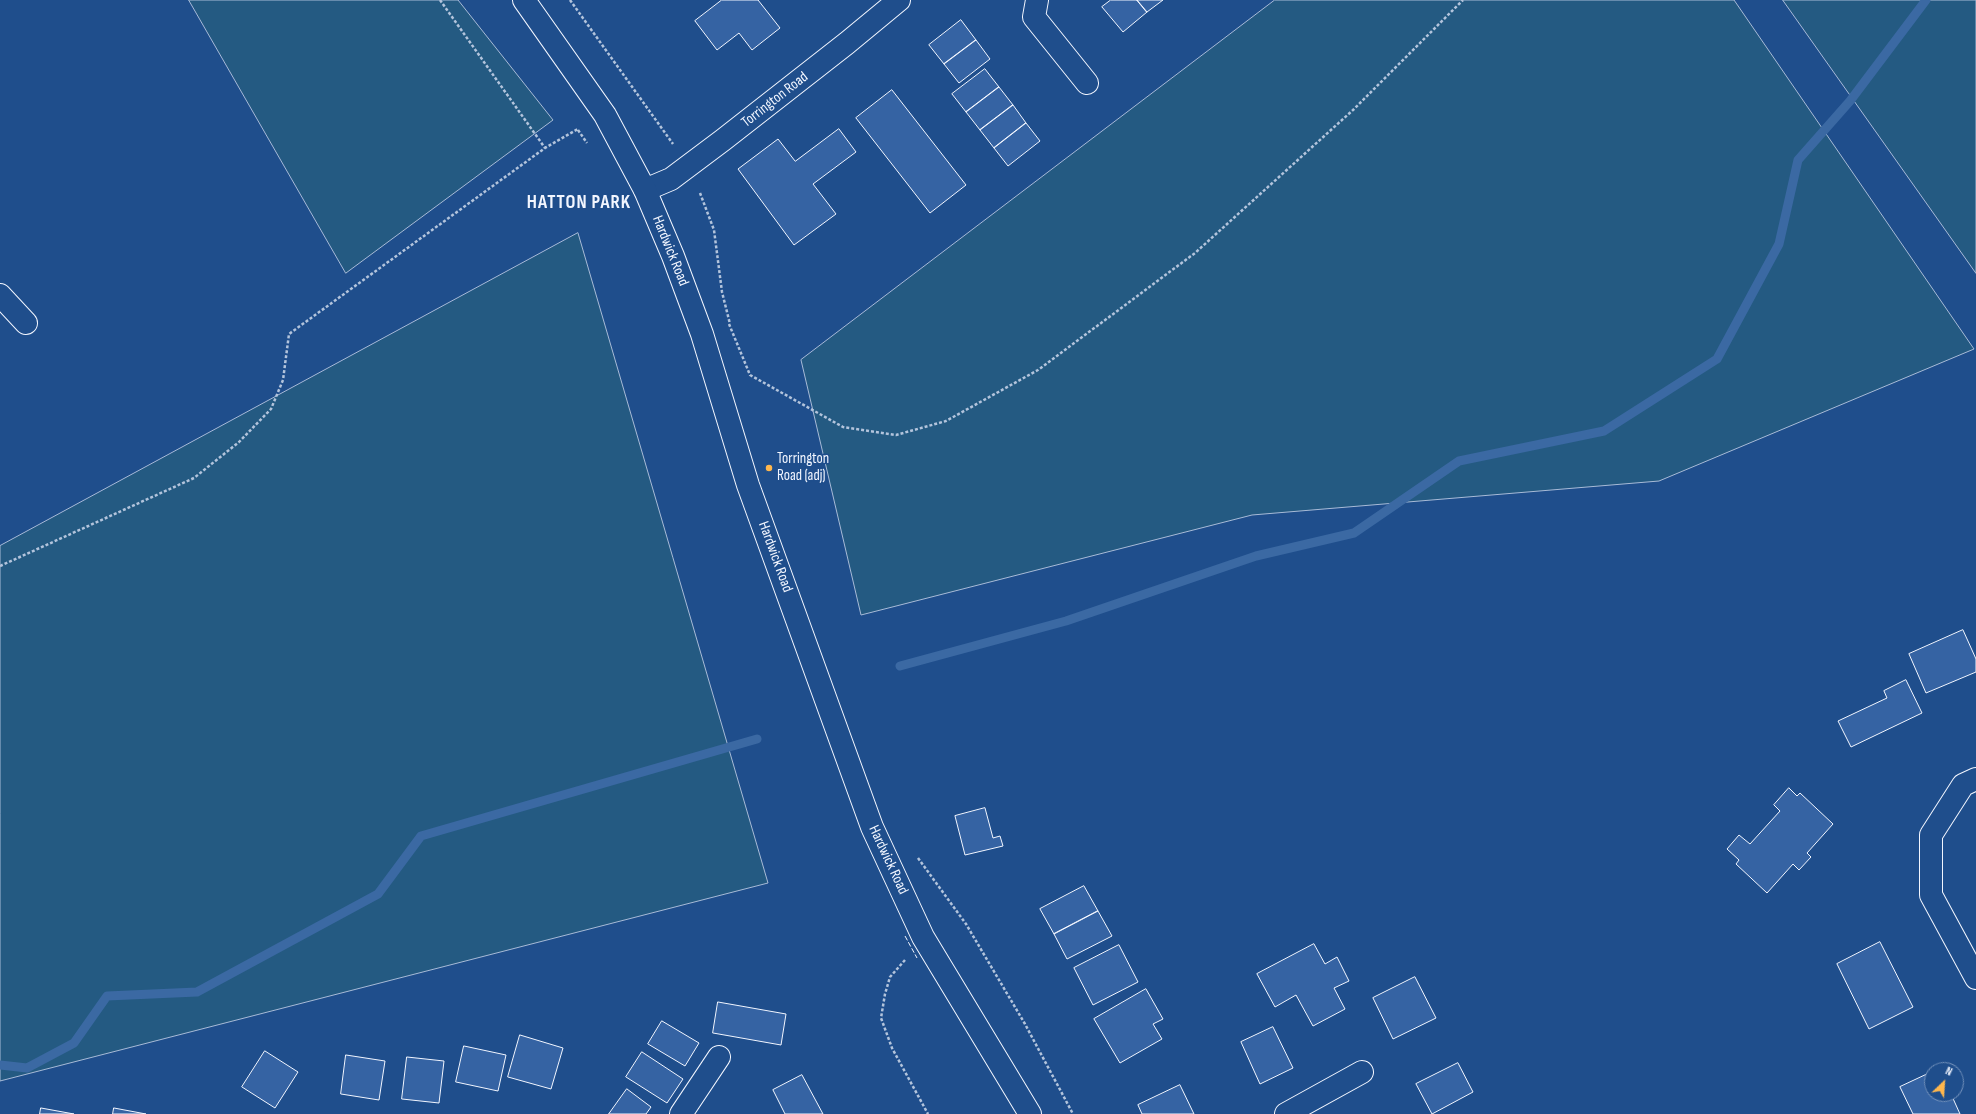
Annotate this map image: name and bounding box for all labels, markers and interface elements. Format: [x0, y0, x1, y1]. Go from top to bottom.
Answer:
street label: Torrington Road [738, 68, 812, 132]
district label: HATTON PARK [527, 192, 631, 214]
street label: Hardwick Road [648, 213, 692, 289]
place label: Torrington Road (adj) [777, 450, 829, 485]
marker: Torrington Road (adj) [764, 463, 774, 473]
street label: Hardwick Road [754, 519, 796, 595]
street label: Hardwick Road [864, 823, 912, 897]
north arrow [1924, 1062, 1964, 1102]
text: N [1943, 1064, 1954, 1079]

